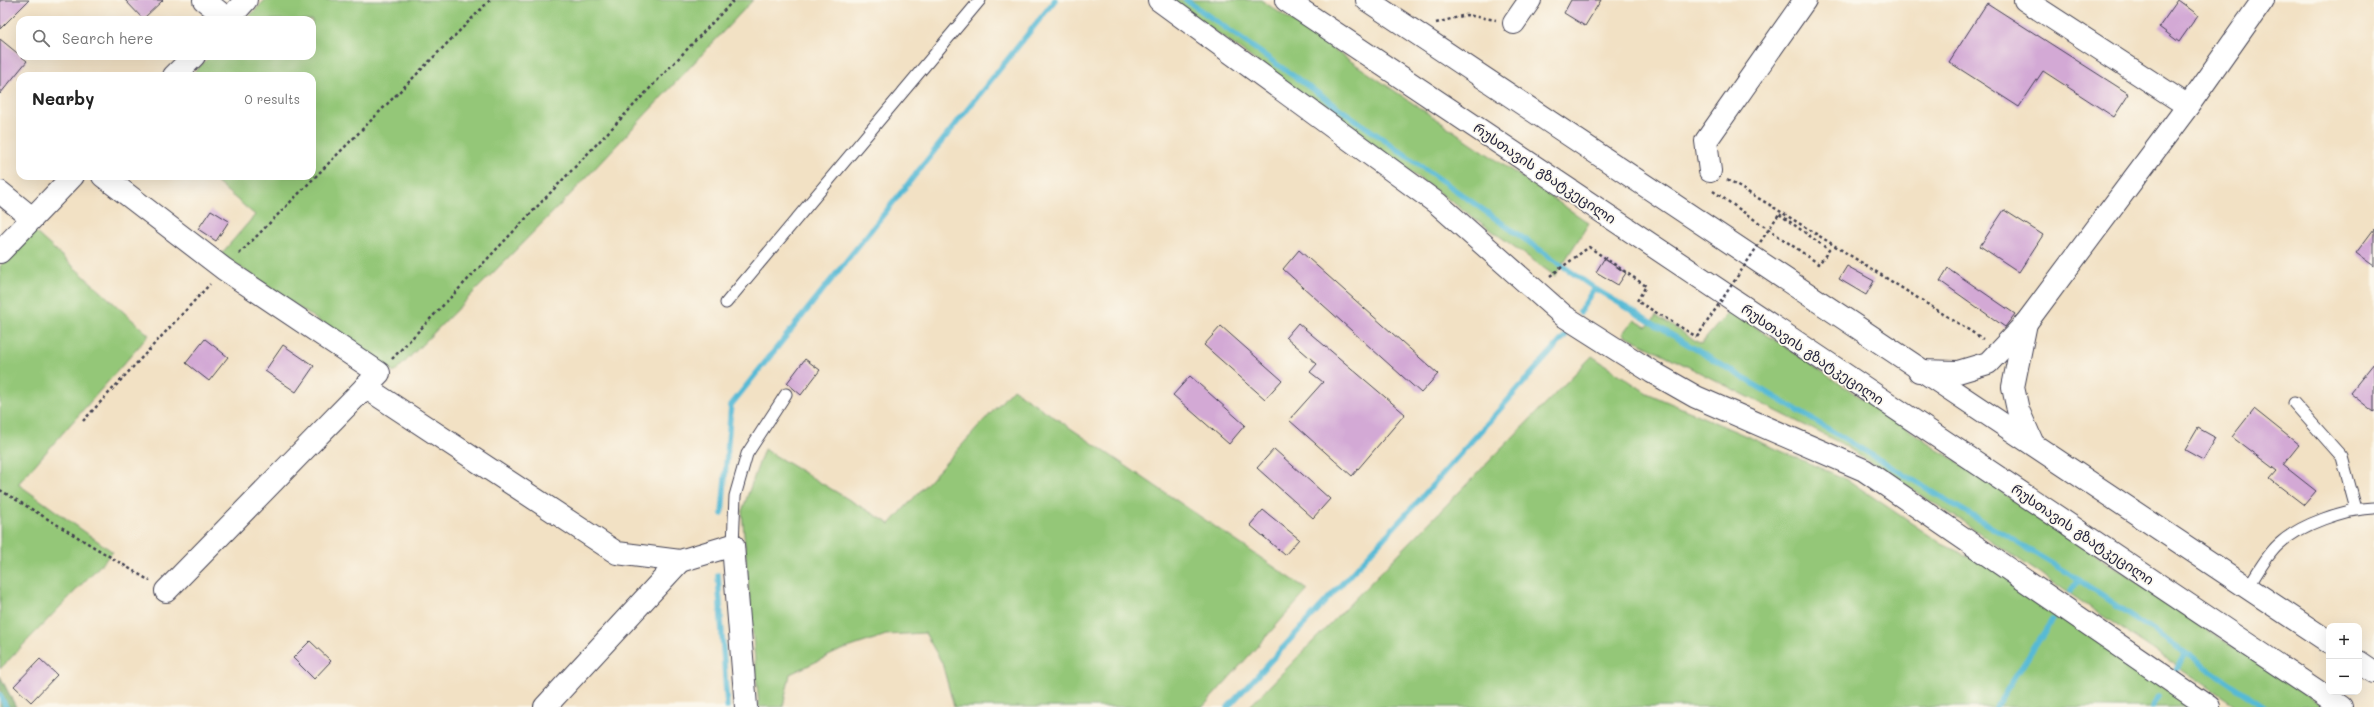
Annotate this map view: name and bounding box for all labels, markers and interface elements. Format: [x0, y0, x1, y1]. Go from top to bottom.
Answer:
search box [16, 16, 316, 60]
icon: search [30, 27, 52, 49]
text: Search here [62, 28, 153, 48]
text: Nearby [32, 87, 94, 109]
text: 0 results [245, 90, 300, 107]
street label: რუსთავის გზატკეცილი [1470, 118, 1620, 228]
street label: რუსთავის გზატკეცილი [1738, 299, 1888, 409]
street label: რუსთავის გზატკეცილი [2008, 479, 2158, 589]
map controls [2326, 623, 2362, 695]
button: + [2326, 623, 2362, 659]
button: − [2326, 659, 2362, 695]

